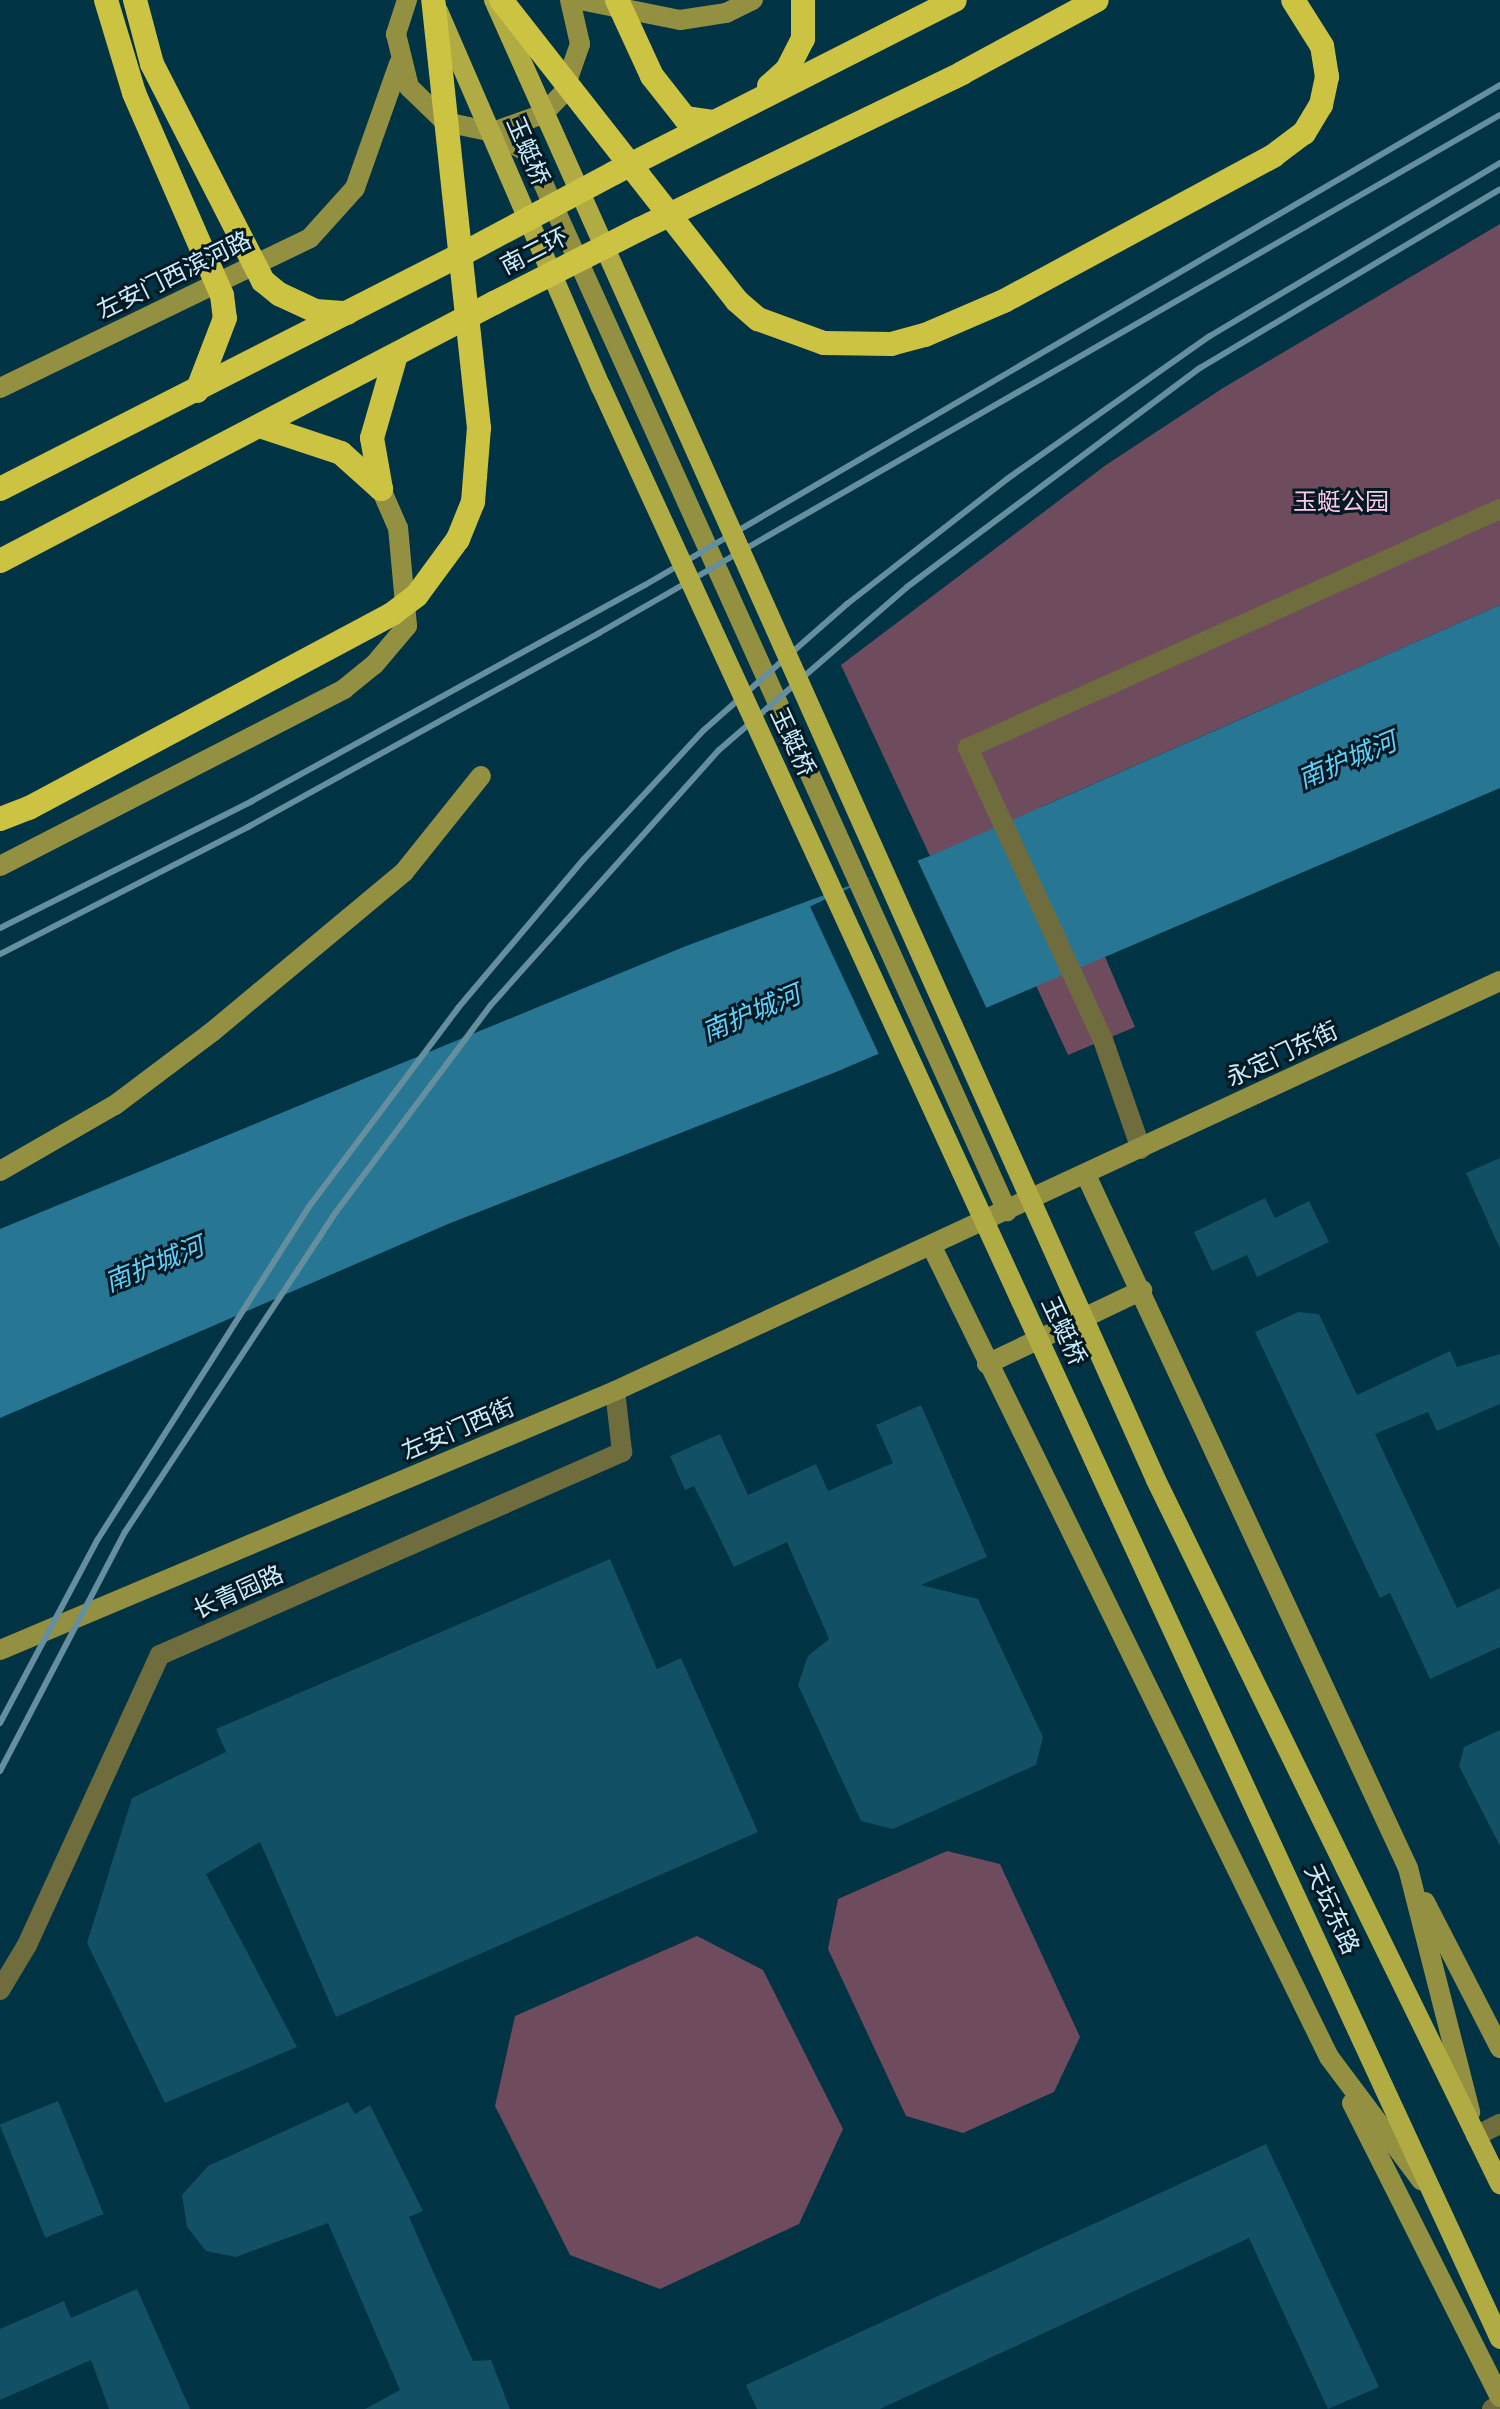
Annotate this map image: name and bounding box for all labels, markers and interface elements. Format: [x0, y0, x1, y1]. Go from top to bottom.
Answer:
street label: 玉蜓桥 [501, 112, 555, 190]
street label: 南二环 [495, 222, 573, 280]
street label: 左安门西滨河路 [92, 225, 256, 325]
park label: 玉蜓公园 [1293, 488, 1389, 516]
street label: 玉蜓桥 [765, 703, 821, 781]
water label: 南护城河 [1293, 725, 1401, 795]
water label: 南护城河 [697, 978, 805, 1048]
street label: 永定门东街 [1222, 1016, 1342, 1092]
water label: 南护城河 [100, 1230, 208, 1298]
street label: 玉蜓桥 [1036, 1292, 1092, 1370]
street label: 左安门西街 [397, 1392, 519, 1466]
street label: 长青园路 [188, 1559, 288, 1625]
street label: 天坛东路 [1299, 1859, 1365, 1959]

